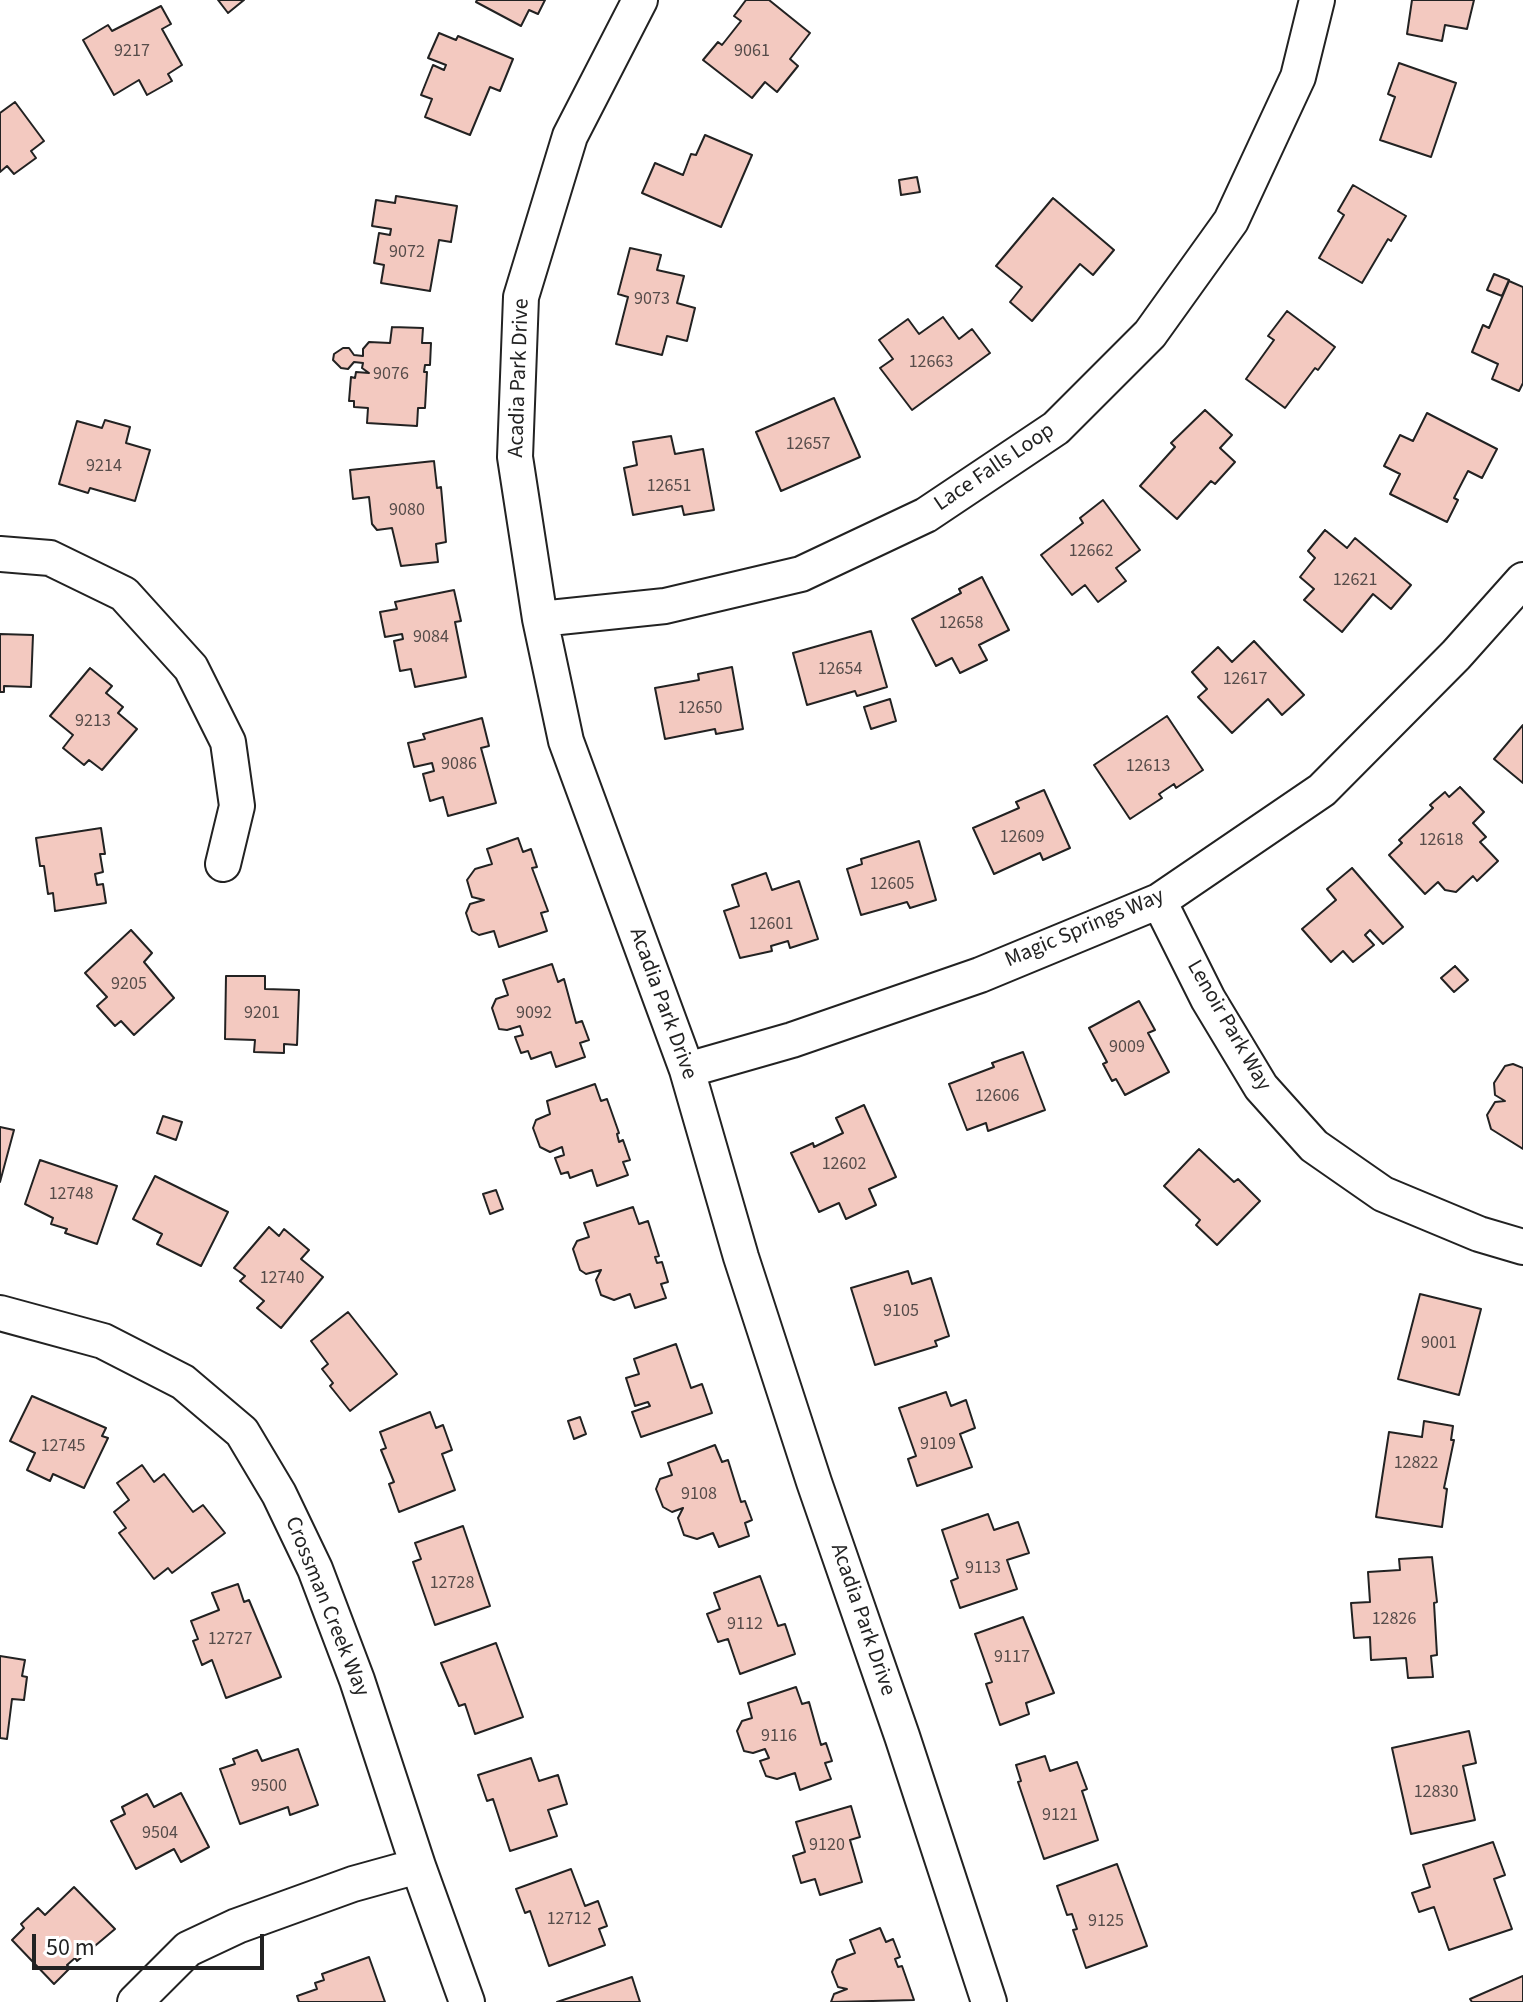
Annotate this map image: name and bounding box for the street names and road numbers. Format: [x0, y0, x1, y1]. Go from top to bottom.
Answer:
street label: Acadia Park Drive [504, 298, 536, 458]
street label: Lace Falls Loop [930, 418, 1060, 518]
street label: Magic Springs Way [1002, 884, 1168, 974]
street label: Acadia Park Drive [622, 925, 702, 1083]
street label: Lenoir Park Way [1180, 956, 1276, 1096]
street label: Crossman Creek Way [278, 1513, 374, 1701]
street label: Acadia Park Drive [824, 1540, 900, 1700]

